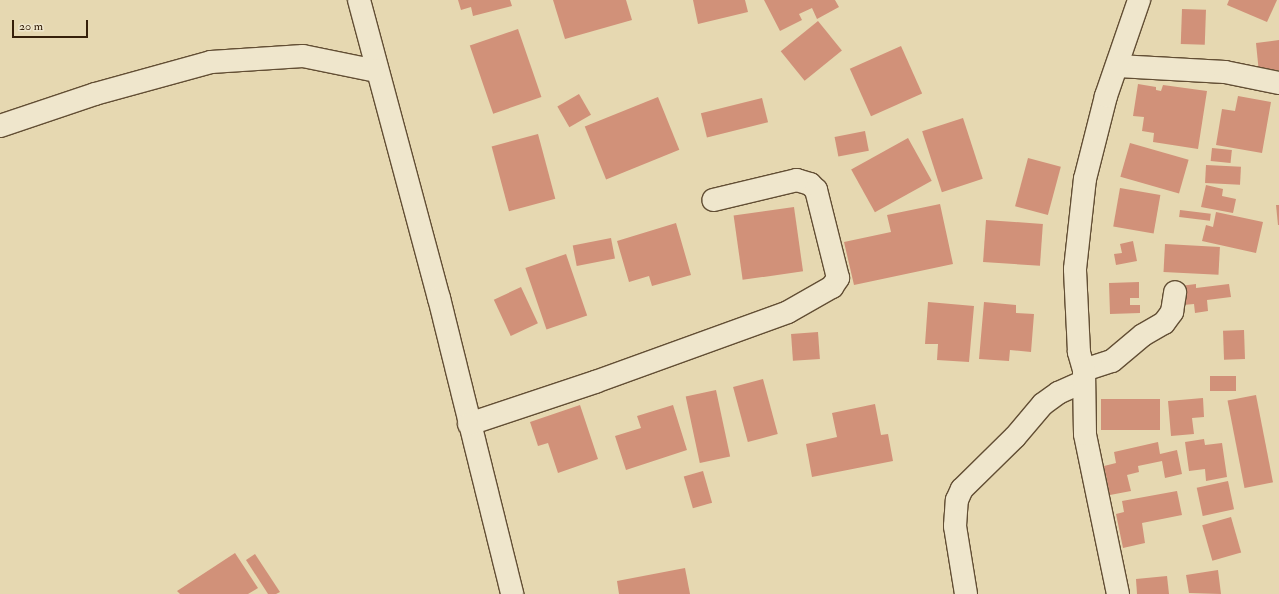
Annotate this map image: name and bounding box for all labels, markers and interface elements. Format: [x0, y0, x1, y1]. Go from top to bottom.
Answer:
scale bar [14, 12, 90, 38]
text: 20 m [19, 19, 43, 34]

